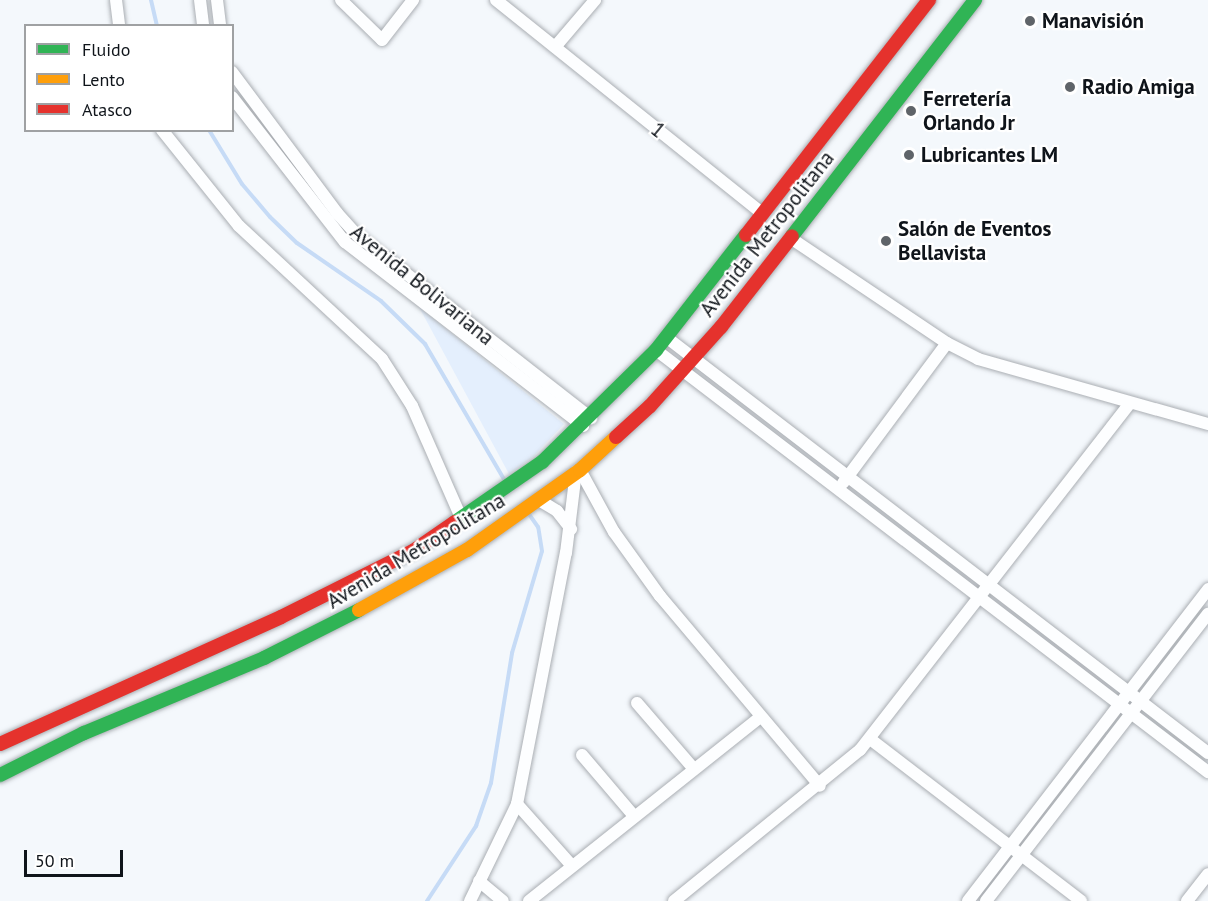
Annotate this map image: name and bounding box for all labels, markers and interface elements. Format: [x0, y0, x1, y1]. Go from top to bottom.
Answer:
place label: Manavisión [1042, 8, 1144, 34]
marker: Manavisión [1023, 14, 1037, 28]
legend [24, 24, 234, 132]
text: Fluido [82, 38, 130, 61]
text: Lento [82, 68, 125, 91]
place label: Radio Amiga [1082, 74, 1196, 100]
marker: Radio Amiga [1063, 80, 1077, 94]
place label: Ferretería Orlando Jr [923, 86, 1015, 136]
text: Atasco [82, 98, 132, 121]
marker: Ferretería Orlando Jr [904, 104, 918, 118]
street label: 1 [646, 117, 670, 143]
place label: Lubricantes LM [921, 142, 1058, 168]
street label: Avenida Metropolitana [695, 146, 839, 322]
marker: Lubricantes LM [902, 148, 916, 162]
place label: Salón de Eventos Bellavista [898, 216, 1051, 266]
street label: Avenida Bolivariana [345, 219, 499, 351]
marker: Salón de Eventos Bellavista [879, 234, 893, 248]
street label: Avenida Metropolitana [322, 488, 510, 614]
scale bar [27, 838, 126, 876]
text: 50 m [35, 849, 74, 872]

